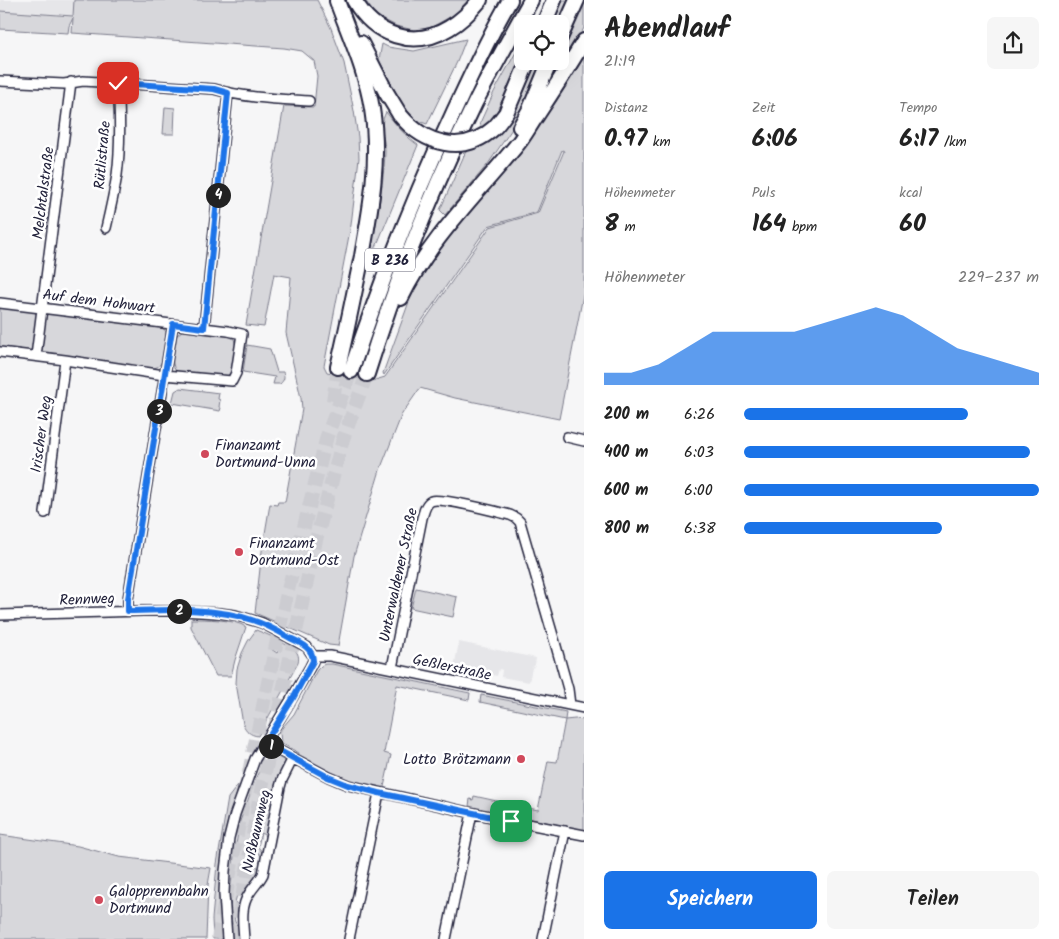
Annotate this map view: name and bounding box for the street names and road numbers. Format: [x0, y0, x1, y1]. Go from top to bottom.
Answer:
street label: Rütlistraße [88, 120, 118, 190]
street label: Melchtalstraße [26, 145, 62, 241]
road number: B 236 [365, 248, 415, 272]
street label: Auf dem Hohwart [41, 283, 157, 321]
street label: Irischer Weg [25, 394, 59, 474]
street label: Unterwaldener Straße [373, 506, 425, 644]
street label: Rennweg [59, 587, 115, 613]
street label: Geßlerstraße [410, 648, 494, 688]
street label: Nußbaumweg [236, 788, 278, 875]

